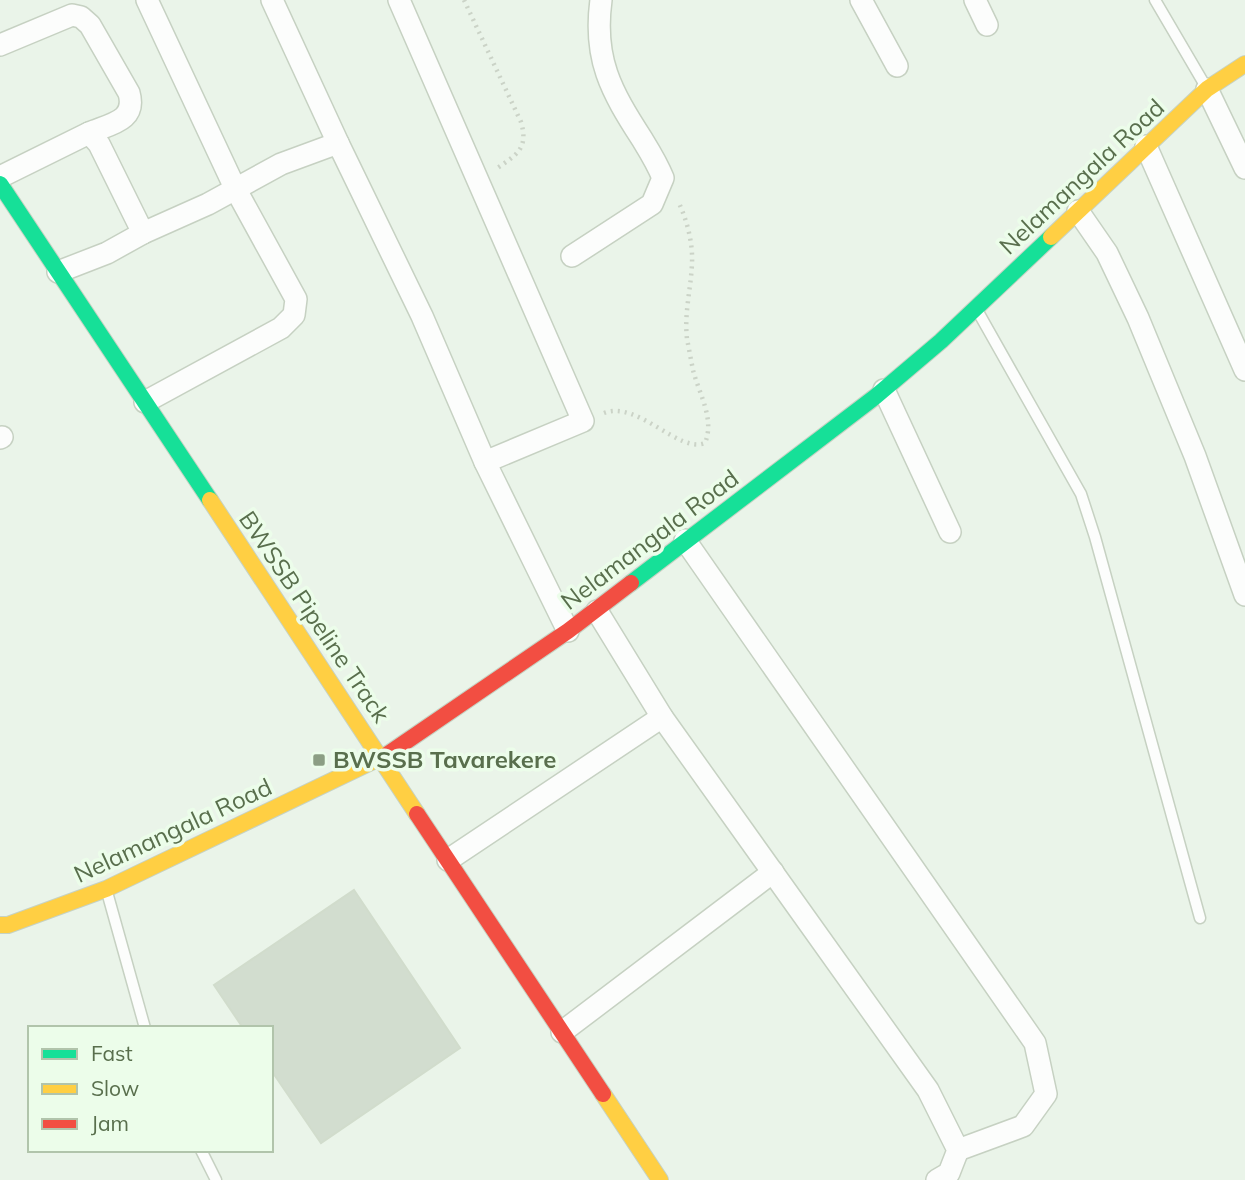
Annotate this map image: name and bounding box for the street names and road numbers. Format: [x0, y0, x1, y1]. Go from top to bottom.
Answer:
street label: Nelamangala Road [993, 92, 1170, 260]
street label: Nelamangala Road [555, 463, 744, 616]
street label: BWSSB Pipeline Track [233, 505, 397, 728]
street label: Nelamangala Road [69, 771, 276, 889]

